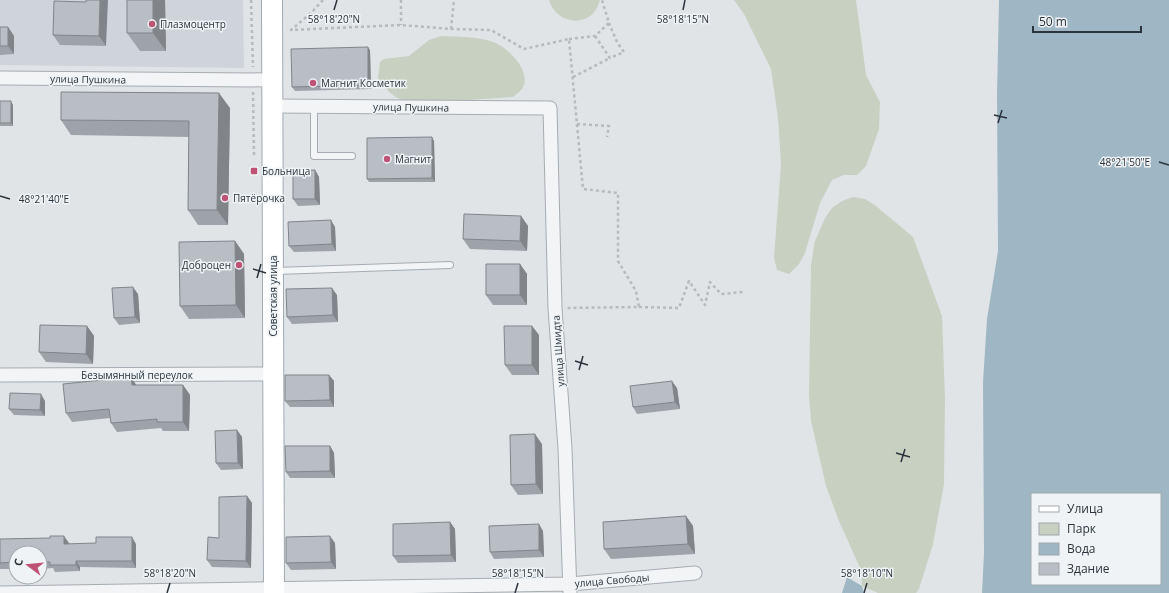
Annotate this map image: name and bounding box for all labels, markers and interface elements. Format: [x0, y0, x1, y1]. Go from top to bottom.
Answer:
scale bar [1033, 8, 1141, 34]
text: 58°18'20"N [308, 12, 360, 26]
text: 58°18'15"N [657, 12, 709, 26]
text: 50 m [1039, 13, 1067, 30]
place label: Плазмоцентр [160, 17, 226, 31]
marker: Плазмоцентр [147, 19, 157, 29]
street label: улица Пушкина [50, 71, 126, 87]
place label: Магнит Косметик [321, 76, 407, 90]
marker: Магнит Косметик [308, 78, 318, 88]
street label: улица Пушкина [373, 99, 449, 115]
place label: Магнит [395, 152, 432, 166]
marker: Магнит [382, 154, 392, 164]
text: 48°21'50"E [1100, 155, 1150, 169]
place label: Больница [262, 164, 310, 178]
marker: Больница [249, 166, 259, 176]
place label: Пятёрочка [233, 191, 285, 205]
text: 48°21'40"E [19, 192, 69, 206]
marker: Пятёрочка [220, 193, 230, 203]
street label: Советская улица [266, 256, 280, 336]
place label: Доброцен [182, 258, 231, 272]
marker: Доброцен [234, 260, 244, 270]
street label: улица Шмидта [549, 315, 567, 387]
street label: Безымянный переулок [81, 368, 194, 382]
legend [1031, 493, 1161, 585]
text: Улица [1067, 500, 1103, 517]
text: Парк [1067, 520, 1097, 537]
text: Вода [1067, 540, 1096, 557]
north arrow [8, 545, 48, 585]
text: С [10, 557, 26, 568]
text: Здание [1067, 560, 1110, 577]
text: 58°18'20"N [144, 566, 196, 580]
text: 58°18'15"N [492, 566, 544, 580]
text: 58°18'10"N [841, 566, 893, 580]
street label: улица Свободы [574, 570, 650, 590]

